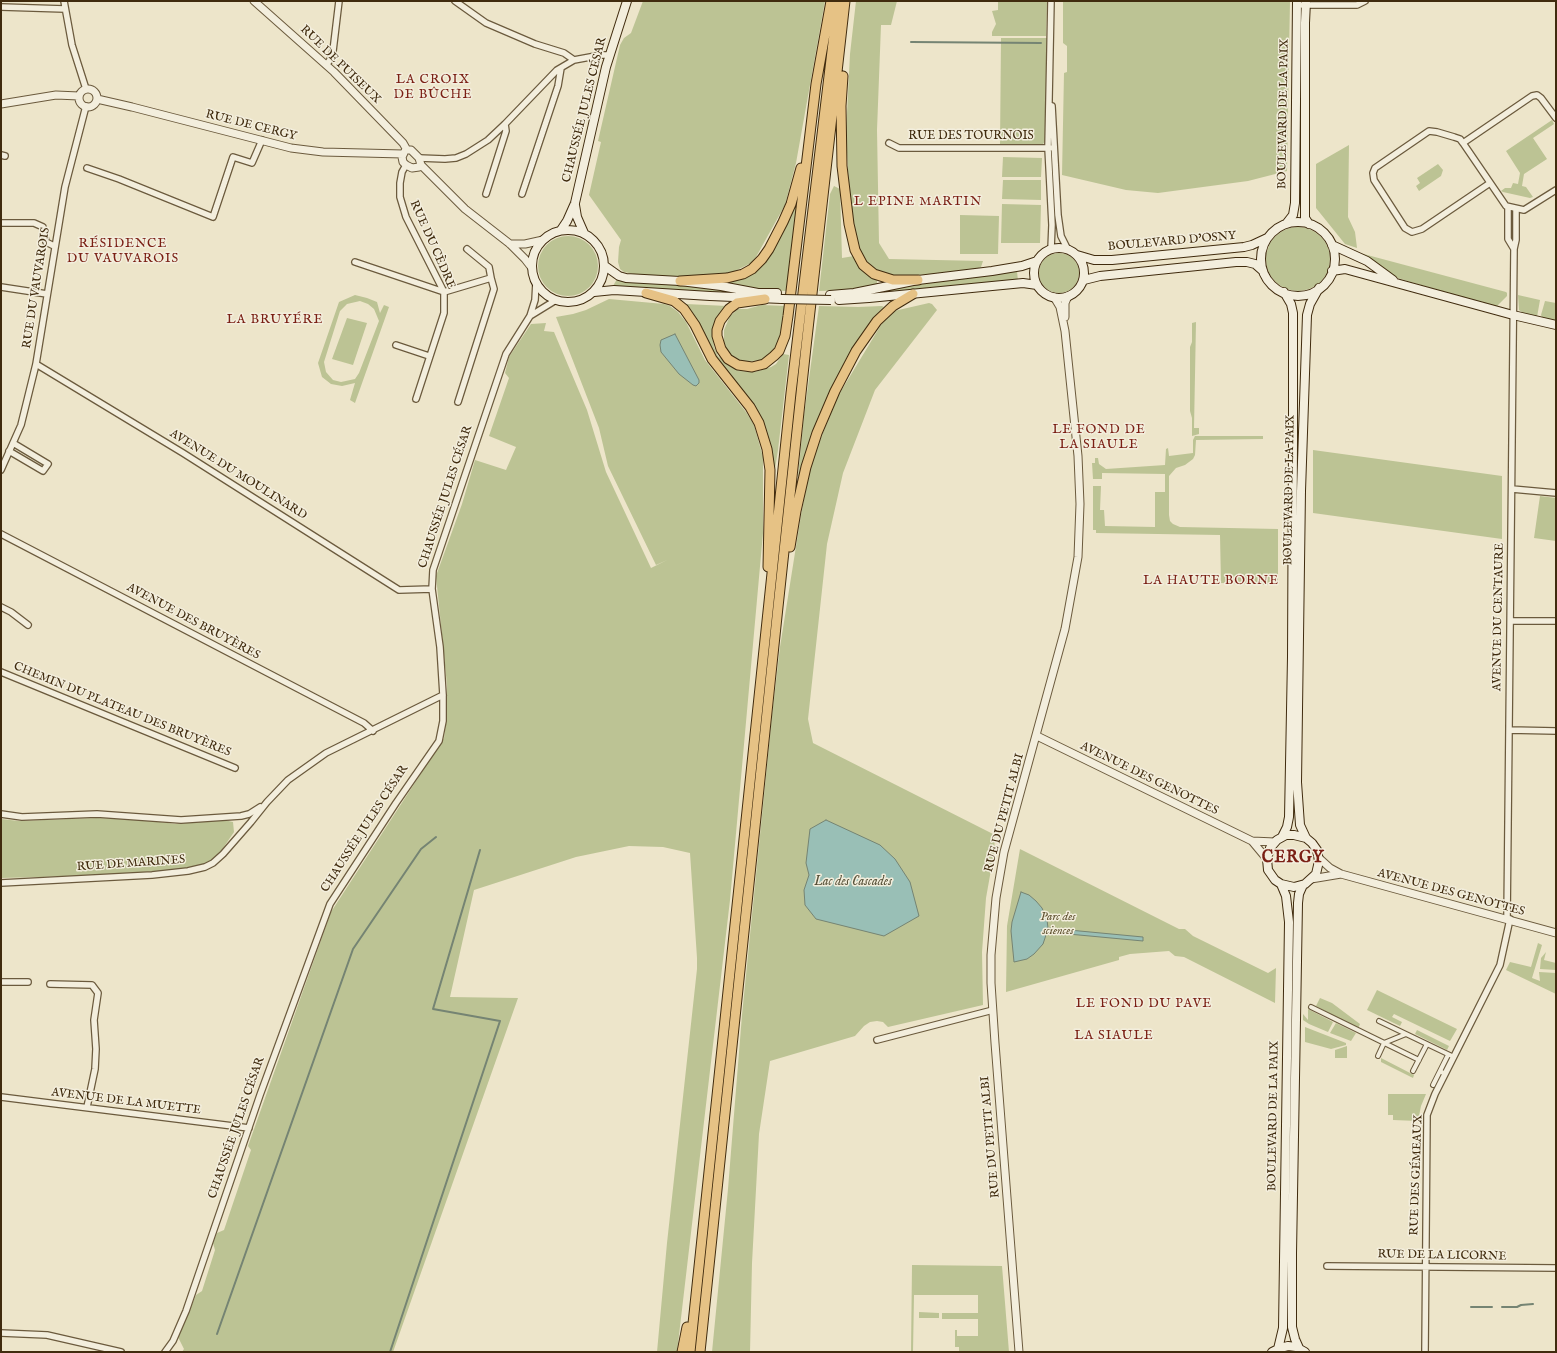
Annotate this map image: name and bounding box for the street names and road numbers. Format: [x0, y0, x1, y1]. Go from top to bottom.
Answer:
street label: RUE DE PUISEUX [297, 23, 383, 107]
street label: CHAUSSÉE JULES CÉSAR [560, 36, 610, 184]
street label: BOULEVARD DE LA PAIX [1275, 39, 1293, 189]
street label: RUE DE CERGY [204, 108, 298, 144]
street label: RUE DES TOURNOIS [908, 130, 1034, 144]
street label: RUE DU CÈDRE [406, 198, 458, 292]
street label: RUE DU VAUVAROIS [20, 226, 54, 350]
street label: BOULEVARD D'OSNY [1107, 229, 1237, 255]
street label: BOULEVARD DE LA PAIX [1281, 415, 1299, 565]
street label: CHAUSSÉE JULES CÉSAR [416, 424, 476, 570]
street label: AVENUE DU MOULINARD [167, 427, 309, 523]
street label: AVENUE DU CENTAURE [1491, 543, 1507, 691]
street label: AVENUE DES BRUYÈRES [124, 581, 262, 663]
street label: CHEMIN DU PLATEAU DES BRUYÈRES [11, 660, 233, 760]
street label: AVENUE DES GENOTTES [1078, 739, 1220, 819]
street label: RUE DU PETIT ALBI [982, 752, 1028, 874]
street label: CHAUSSÉE JULES CÉSAR [318, 763, 412, 895]
street label: RUE DE MARINES [76, 853, 186, 875]
street label: AVENUE DES GENOTTES [1376, 866, 1526, 920]
street label: BOULEVARD DE LA PAIX [1265, 1041, 1283, 1191]
street label: CHAUSSÉE JULES CÉSAR [206, 1055, 268, 1201]
street label: RUE DU PETIT ALBI [979, 1075, 1003, 1199]
street label: AVENUE DE LA MUETTE [50, 1086, 202, 1118]
street label: RUE DES GÉMEAUX [1408, 1114, 1426, 1236]
street label: RUE DE LA LICORNE [1377, 1248, 1507, 1264]

